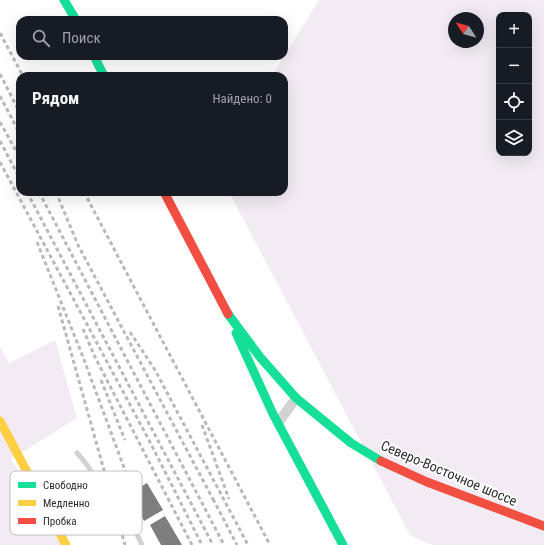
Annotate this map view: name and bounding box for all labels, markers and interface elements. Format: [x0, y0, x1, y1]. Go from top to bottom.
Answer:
north arrow [448, 12, 484, 48]
map controls [496, 12, 532, 156]
button: + [496, 12, 532, 48]
search box [16, 16, 288, 60]
icon: search [30, 27, 52, 49]
text: Поиск [62, 29, 101, 47]
button: − [496, 48, 532, 84]
button: locate [496, 84, 532, 120]
text: Рядом [32, 88, 79, 108]
text: Найдено: 0 [212, 91, 272, 106]
button: layers [496, 120, 532, 156]
street label: Северо-Восточное шоссе [379, 437, 520, 509]
legend [10, 471, 142, 535]
text: Свободно [43, 479, 88, 492]
text: Медленно [43, 497, 90, 510]
text: Пробка [43, 515, 77, 528]

